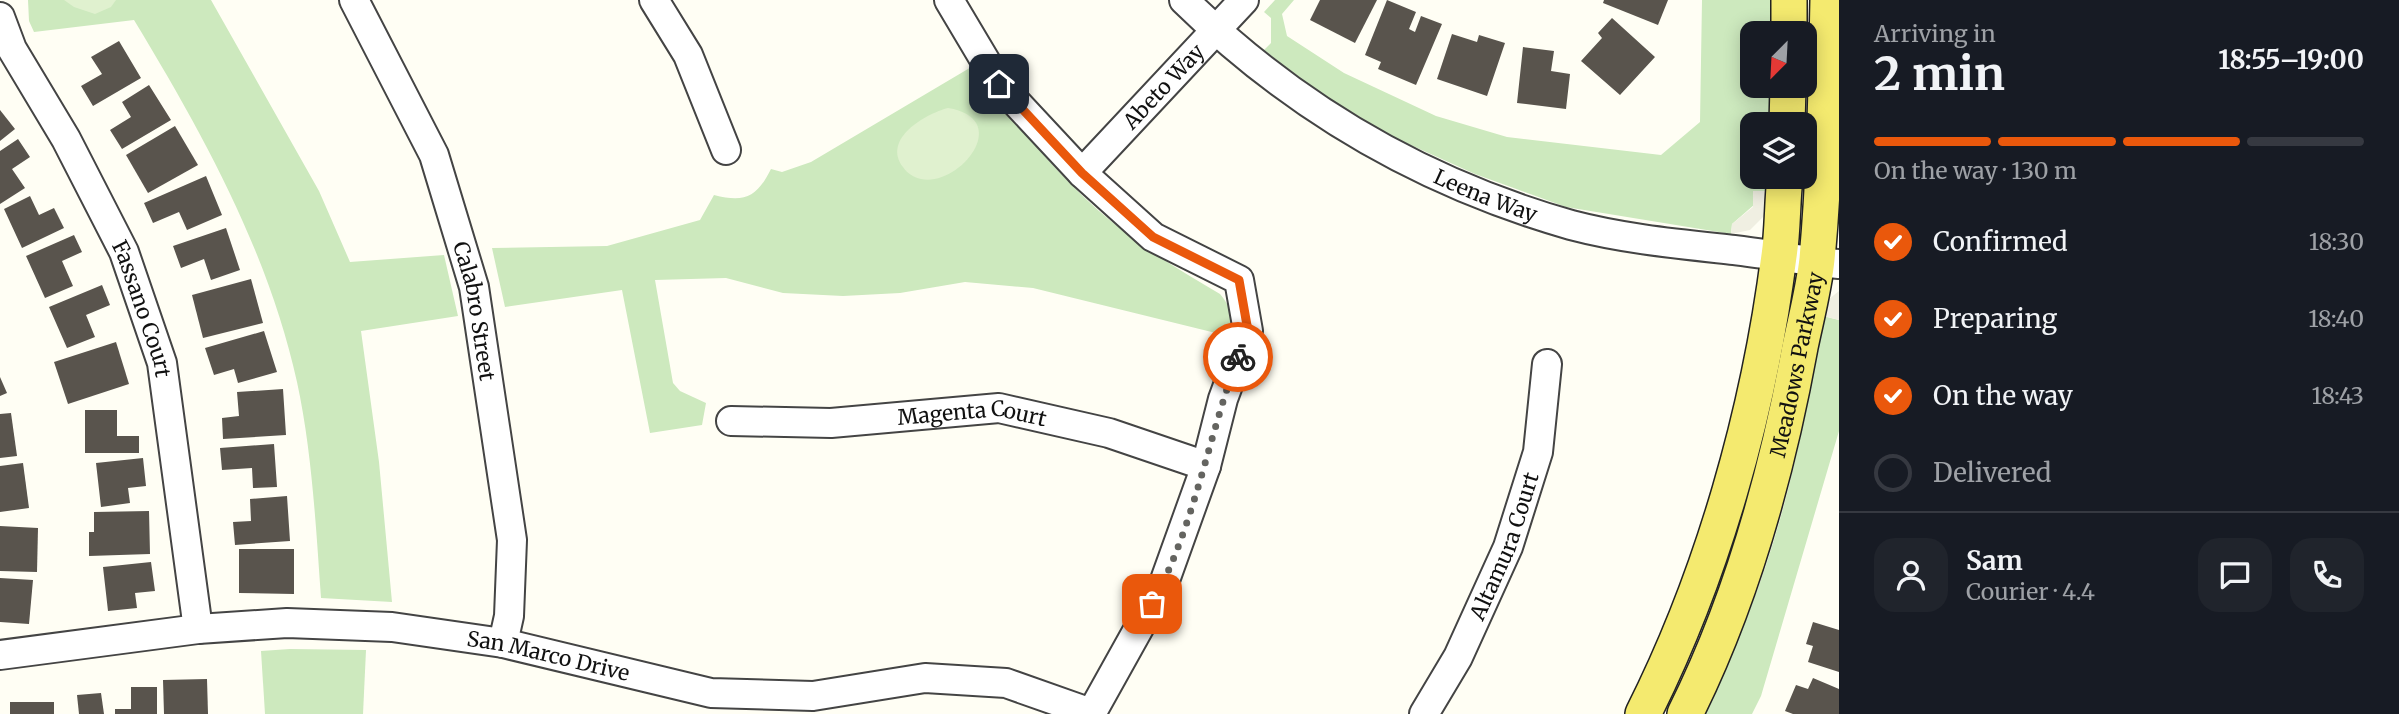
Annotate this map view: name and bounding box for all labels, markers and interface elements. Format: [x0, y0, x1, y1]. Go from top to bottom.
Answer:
text: Arriving in [1874, 19, 1996, 48]
north arrow [1740, 21, 1816, 98]
map controls [1740, 21, 1817, 189]
street label: Abeto Way [1116, 37, 1210, 135]
text: 18:55–19:00 [2218, 43, 2364, 76]
text: 2 min [1874, 45, 2005, 103]
pin [969, 54, 1029, 114]
icon: home [980, 65, 1018, 103]
button: layers [1740, 112, 1817, 189]
text: On the way · 130 m [1874, 156, 2077, 185]
street label: Leena Way [1430, 162, 1542, 228]
icon: check [1874, 223, 1912, 261]
text: Confirmed [1933, 225, 2068, 258]
text: 18:30 [2309, 227, 2364, 256]
street label: Fassano Court [107, 235, 177, 379]
street label: Calabro Street [447, 238, 501, 382]
street label: Meadows Parkway [1764, 269, 1829, 460]
icon: check [1874, 300, 1912, 338]
text: Preparing [1933, 302, 2057, 335]
text: 18:40 [2308, 304, 2364, 333]
courier [1203, 322, 1273, 392]
icon: bike [1219, 338, 1257, 376]
icon: check [1874, 377, 1912, 415]
text: On the way [1933, 379, 2073, 412]
text: 18:43 [2312, 381, 2364, 410]
street label: Magenta Court [896, 394, 1049, 432]
text: Delivered [1933, 456, 2052, 489]
street label: Altamura Court [1463, 469, 1544, 625]
button: person [1874, 538, 1948, 612]
button: chat [2198, 538, 2272, 612]
button: phone [2290, 538, 2364, 612]
text: Sam [1966, 544, 2023, 577]
pin [1122, 574, 1182, 634]
text: Courier · 4.4 [1966, 577, 2095, 606]
icon: bag [1133, 585, 1171, 623]
street label: San Marco Drive [465, 624, 633, 687]

